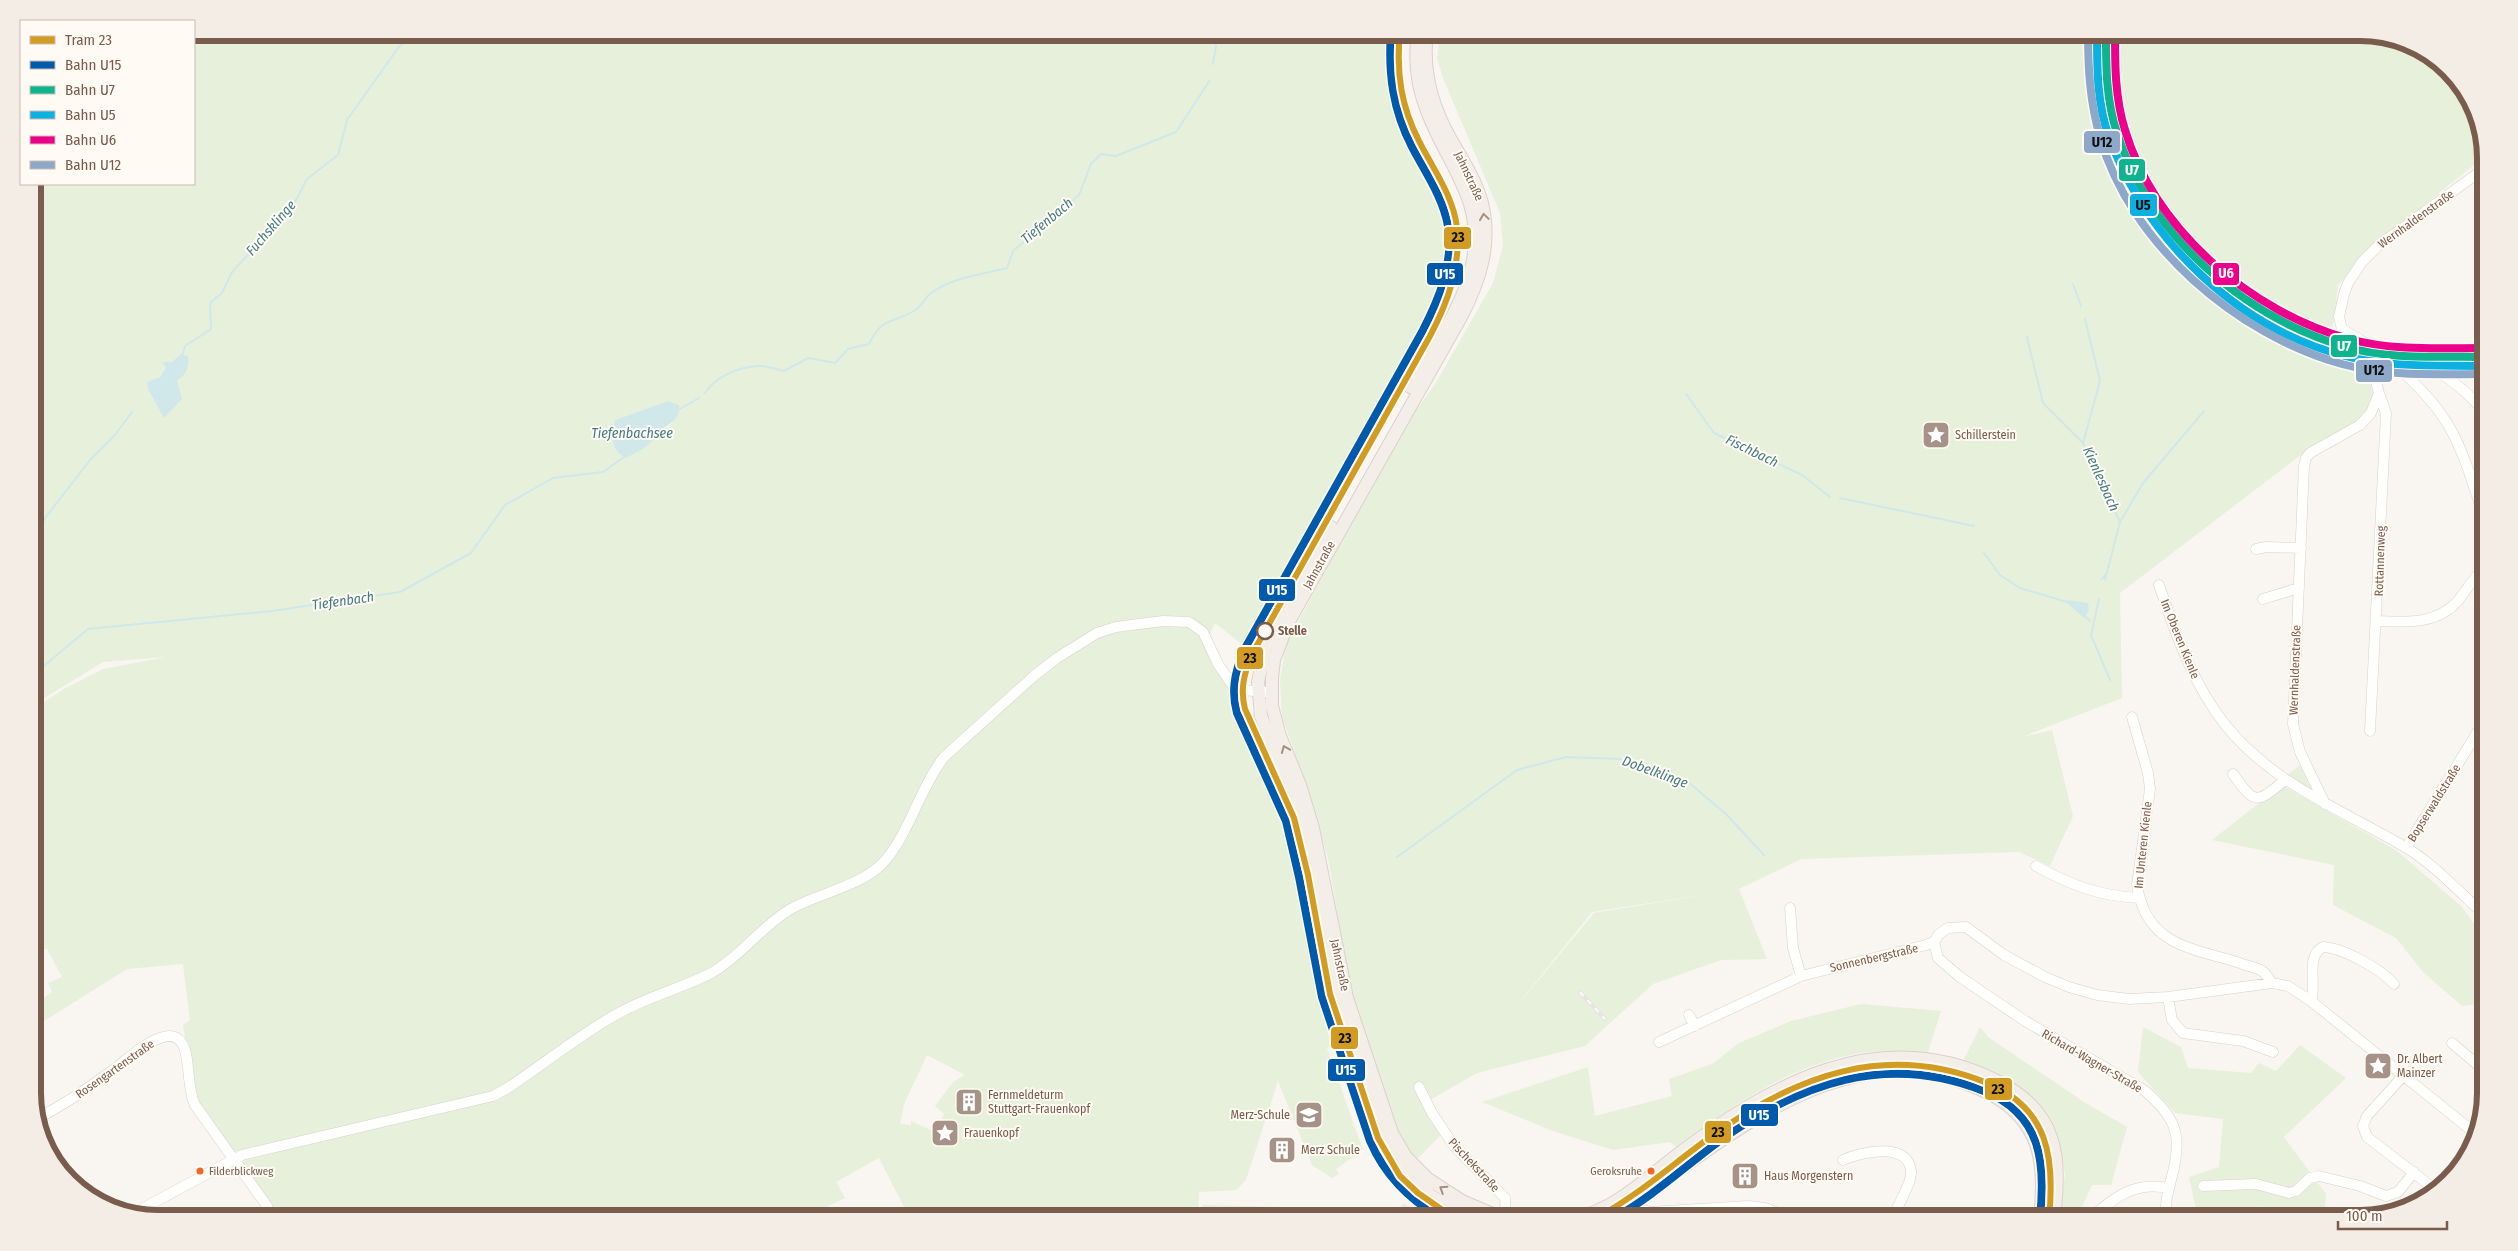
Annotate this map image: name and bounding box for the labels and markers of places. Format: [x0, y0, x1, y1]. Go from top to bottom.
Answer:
place icon: Schillerstein [1921, 420, 1951, 450]
place label: Schillerstein [1955, 428, 2016, 442]
marker: Stelle [1256, 622, 1274, 640]
place label: Stelle [1278, 624, 1307, 638]
place icon: Dr. Albert Mainzer [2363, 1051, 2393, 1081]
place label: Dr. Albert Mainzer [2397, 1052, 2443, 1080]
building icon: Fernmeldeturm Stuttgart-Frauenkopf [954, 1087, 984, 1117]
place label: Fernmeldeturm Stuttgart-Frauenkopf [988, 1088, 1091, 1116]
school or university icon: Merz-Schule [1294, 1100, 1324, 1130]
place label: Merz-Schule [1230, 1108, 1290, 1122]
place icon: Frauenkopf [930, 1118, 960, 1148]
place label: Frauenkopf [964, 1126, 1020, 1140]
building icon: Merz Schule [1267, 1135, 1297, 1165]
place label: Merz Schule [1301, 1143, 1360, 1157]
building icon: Haus Morgenstern [1730, 1161, 1760, 1191]
place label: Filderblickweg [209, 1165, 274, 1178]
place label: Geroksruhe [1590, 1165, 1642, 1178]
marker: Filderblickweg [195, 1166, 205, 1176]
marker: Geroksruhe [1646, 1166, 1656, 1176]
place label: Haus Morgenstern [1764, 1169, 1853, 1183]

